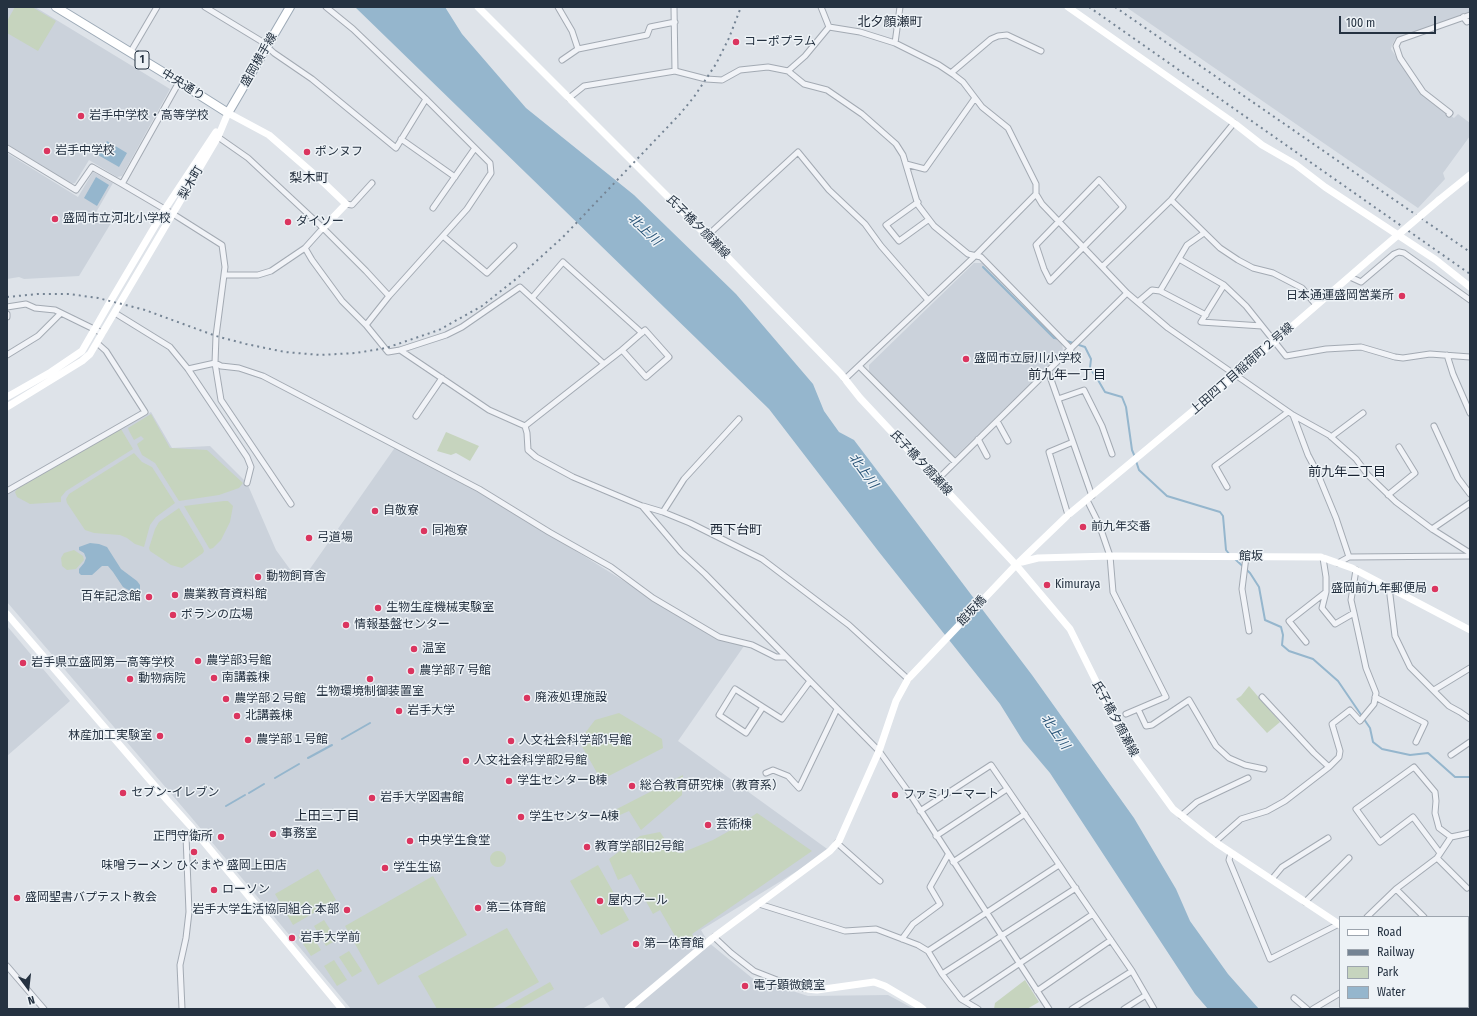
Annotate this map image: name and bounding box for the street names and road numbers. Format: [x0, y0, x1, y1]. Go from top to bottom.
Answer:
street label: 盛岡横手線 [238, 30, 280, 90]
road number: 1 [135, 51, 149, 69]
street label: 中央通り [159, 66, 207, 104]
street label: 梨木町 [176, 164, 206, 202]
street label: 氏子橋夕顔瀬線 [663, 192, 733, 262]
street label: 上田四丁目稲荷町２号線 [1187, 320, 1297, 418]
street label: 氏子橋夕顔瀬線 [887, 427, 955, 499]
street label: 館坂 [1239, 550, 1263, 564]
street label: 館坂橋 [954, 593, 990, 629]
street label: 氏子橋夕顔瀬線 [1089, 679, 1141, 759]

